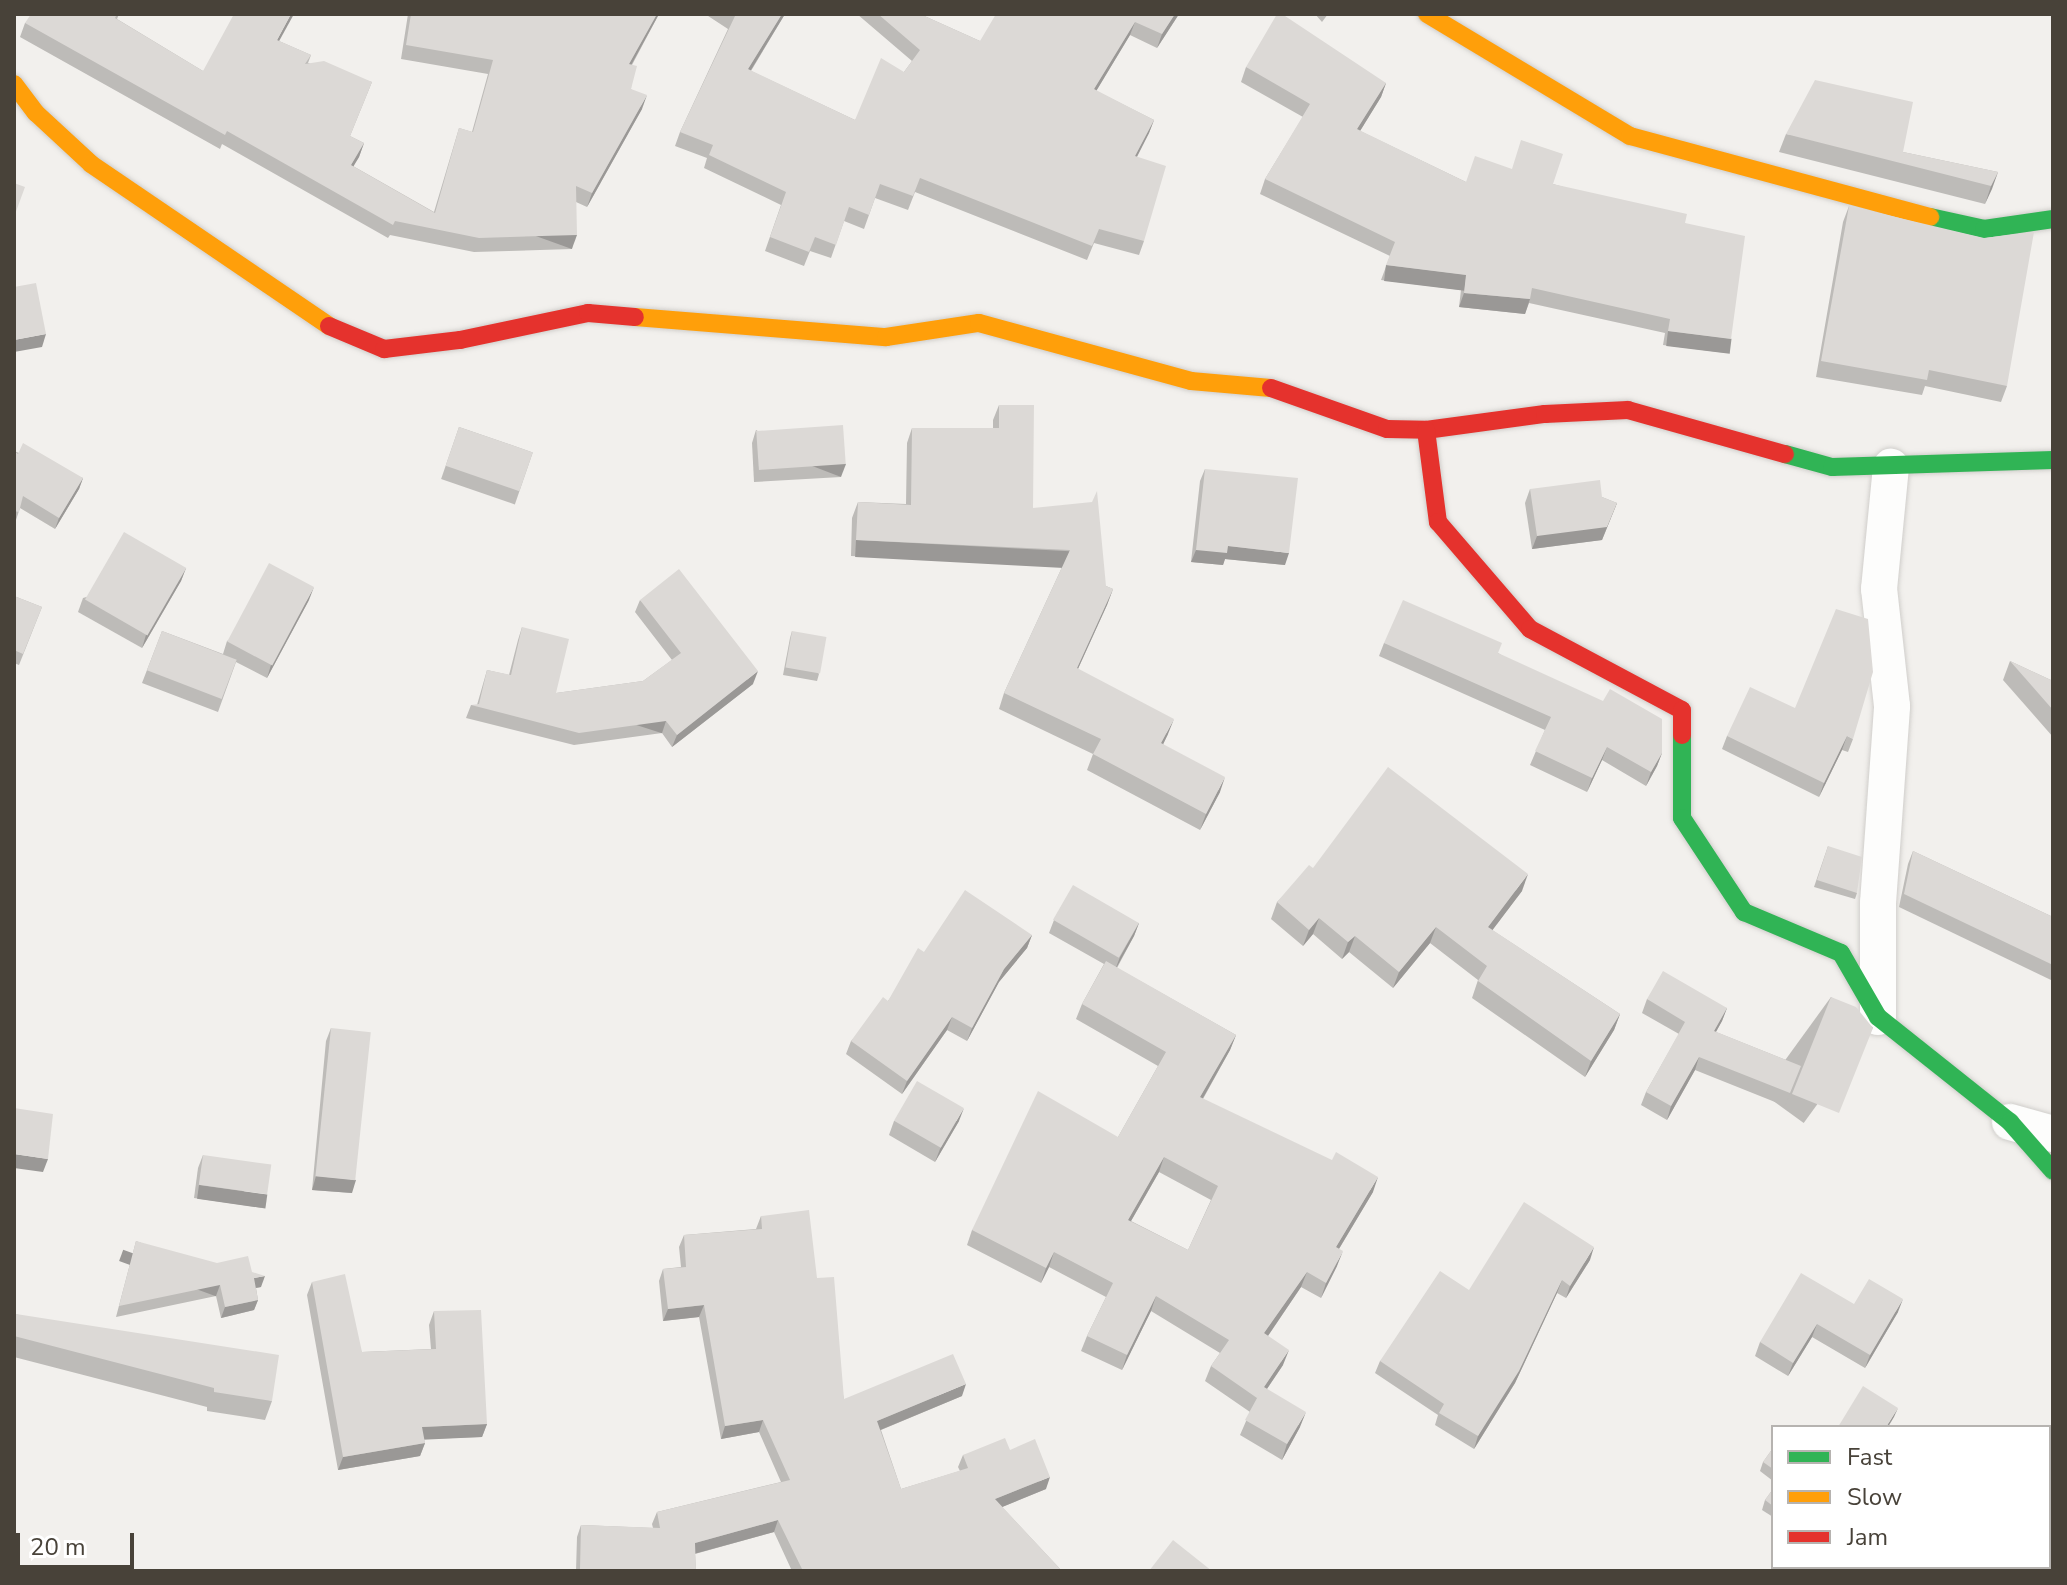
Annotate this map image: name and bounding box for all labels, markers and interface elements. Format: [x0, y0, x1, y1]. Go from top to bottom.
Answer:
legend [1771, 1425, 2051, 1569]
text: Fast [1847, 1441, 1892, 1473]
text: Slow [1847, 1481, 1902, 1513]
scale bar [20, 1517, 138, 1567]
text: Jam [1847, 1521, 1888, 1553]
text: 20 m [30, 1531, 86, 1563]

